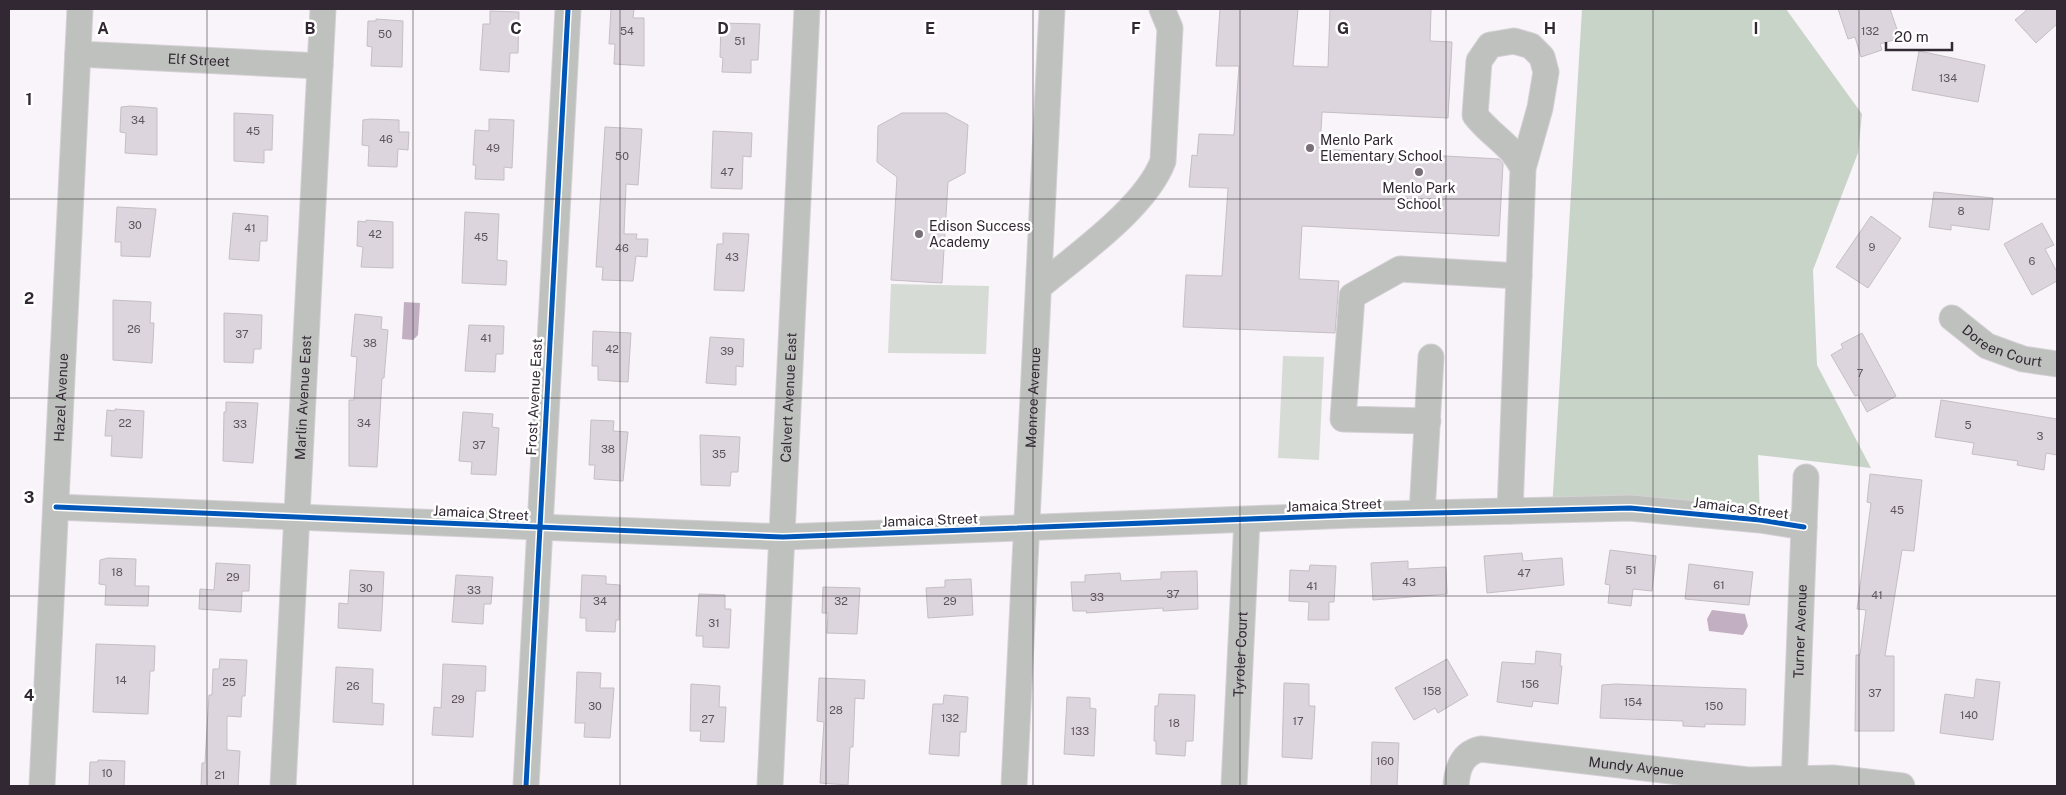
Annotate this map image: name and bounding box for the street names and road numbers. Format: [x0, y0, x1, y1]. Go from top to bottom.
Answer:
street label: Elf Street [167, 50, 230, 70]
street label: Doreen Court [1959, 321, 2043, 370]
street label: Calvert Avenue East [777, 332, 800, 463]
street label: Marlin Avenue East [292, 335, 314, 460]
street label: Frost Avenue East [523, 338, 545, 456]
street label: Monroe Avenue [1023, 347, 1043, 448]
street label: Hazel Avenue [51, 353, 71, 442]
street label: Jamaica Street [1692, 494, 1790, 522]
street label: Jamaica Street [1286, 495, 1382, 515]
street label: Jamaica Street [433, 502, 529, 524]
street label: Jamaica Street [882, 510, 978, 530]
street label: Turner Avenue [1790, 584, 1810, 679]
street label: Tyroler Court [1230, 611, 1251, 697]
street label: Mundy Avenue [1588, 754, 1685, 781]

